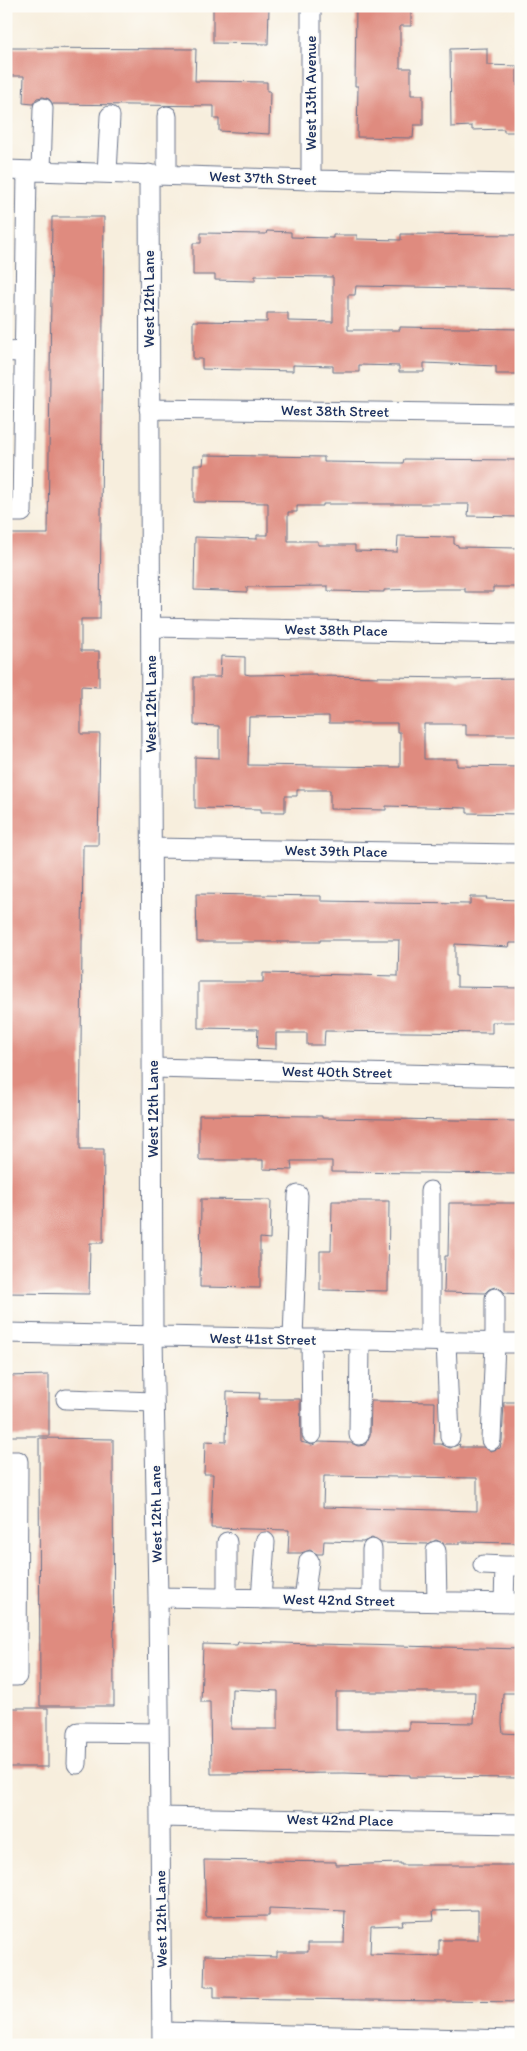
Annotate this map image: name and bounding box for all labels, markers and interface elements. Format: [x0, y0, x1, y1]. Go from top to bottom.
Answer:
street label: West 13th Avenue [302, 36, 320, 150]
street label: West 37th Street [209, 167, 318, 189]
street label: West 12th Lane [140, 250, 158, 348]
street label: West 38th Street [281, 401, 390, 421]
street label: West 38th Place [284, 620, 388, 640]
street label: West 12th Lane [142, 655, 160, 753]
street label: West 39th Place [284, 841, 388, 861]
street label: West 12th Lane [144, 1060, 162, 1158]
street label: West 40th Street [282, 1062, 393, 1082]
street label: West 41st Street [209, 1329, 317, 1349]
street label: West 12th Lane [146, 1465, 166, 1563]
street label: West 42nd Street [283, 1590, 396, 1610]
street label: West 42nd Place [286, 1810, 394, 1830]
street label: West 12th Lane [151, 1870, 171, 1968]

